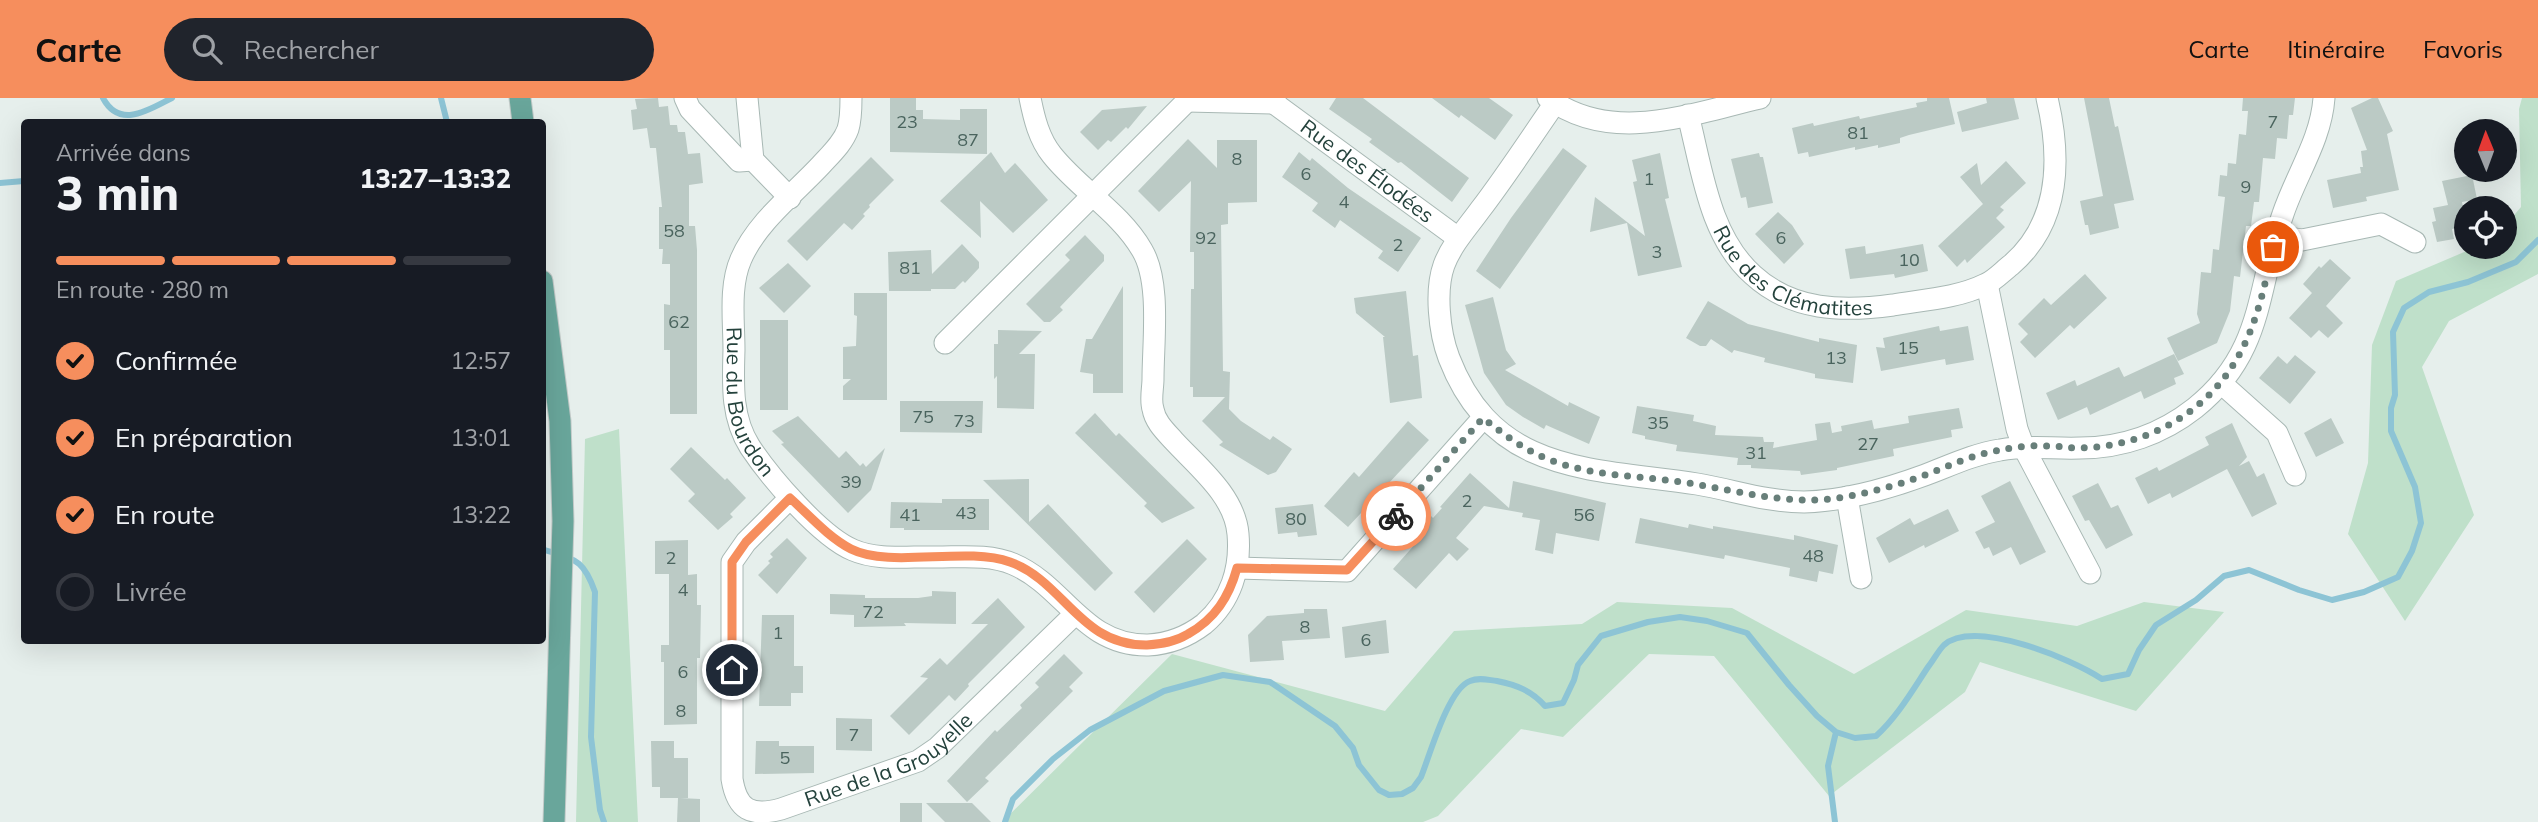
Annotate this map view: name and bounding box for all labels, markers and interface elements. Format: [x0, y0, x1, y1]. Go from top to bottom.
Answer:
search box [164, 18, 654, 81]
text: Carte [35, 29, 122, 70]
icon: search [188, 30, 226, 68]
text: Rechercher [244, 33, 379, 66]
text: Carte [2188, 34, 2249, 64]
text: Itinéraire [2287, 34, 2385, 64]
text: Favoris [2423, 34, 2503, 64]
house number: 23 [896, 110, 918, 133]
house number: 7 [2268, 110, 2278, 133]
street label: Rue des Élodées [1296, 113, 1439, 228]
north arrow [2454, 119, 2516, 182]
map controls [2454, 119, 2517, 259]
house number: 81 [1847, 121, 1869, 144]
house number: 87 [957, 128, 979, 151]
text: Arrivée dans [56, 138, 191, 167]
house number: 8 [1232, 147, 1242, 170]
text: 13:27–13:32 [360, 162, 511, 195]
house number: 6 [1301, 162, 1311, 185]
text: 3 min [56, 164, 179, 222]
house number: 1 [1644, 167, 1654, 190]
house number: 9 [2241, 175, 2251, 198]
house number: 4 [1339, 190, 1350, 213]
button: locate [2454, 196, 2517, 259]
pin [2243, 217, 2303, 277]
house number: 58 [663, 219, 685, 242]
street label: Rue des Clématites [1708, 221, 1874, 320]
house number: 92 [1195, 226, 1217, 249]
house number: 6 [1776, 226, 1786, 249]
icon: bag [2254, 228, 2292, 266]
house number: 2 [1393, 233, 1403, 256]
house number: 3 [1652, 240, 1662, 263]
house number: 10 [1898, 248, 1920, 271]
house number: 81 [899, 256, 921, 279]
text: En route · 280 m [56, 275, 229, 304]
house number: 62 [668, 310, 690, 333]
street label: Rue du Bourdon [721, 327, 781, 481]
house number: 15 [1897, 336, 1919, 359]
icon: check [56, 342, 94, 380]
text: Confirmée [115, 344, 237, 377]
text: 12:57 [451, 346, 511, 375]
house number: 13 [1825, 346, 1847, 369]
house number: 75 [912, 405, 934, 428]
house number: 73 [953, 409, 975, 432]
house number: 35 [1647, 411, 1669, 434]
icon: check [56, 419, 94, 457]
text: En préparation [115, 421, 293, 454]
text: 13:01 [451, 423, 511, 452]
house number: 27 [1857, 432, 1879, 455]
house number: 31 [1745, 441, 1767, 464]
house number: 39 [840, 470, 862, 493]
courier [1361, 481, 1431, 551]
house number: 2 [1462, 489, 1472, 512]
icon: check [56, 496, 94, 534]
icon: bike [1377, 497, 1415, 535]
text: En route [115, 498, 215, 531]
text: 13:22 [451, 500, 511, 529]
house number: 43 [955, 501, 977, 524]
house number: 41 [899, 503, 921, 526]
house number: 56 [1573, 503, 1595, 526]
house number: 80 [1285, 507, 1307, 530]
house number: 48 [1802, 544, 1824, 567]
house number: 2 [666, 546, 676, 569]
text: Livrée [115, 575, 187, 608]
house number: 4 [678, 578, 689, 601]
house number: 72 [862, 600, 884, 623]
house number: 8 [1300, 615, 1310, 638]
house number: 1 [773, 621, 783, 644]
house number: 6 [1361, 628, 1371, 651]
pin [702, 640, 762, 700]
icon: home [713, 651, 751, 689]
house number: 6 [678, 660, 688, 683]
house number: 8 [676, 699, 686, 722]
street label: Rue de la Grouyelle [801, 707, 977, 812]
house number: 7 [849, 723, 859, 746]
house number: 5 [780, 746, 791, 769]

